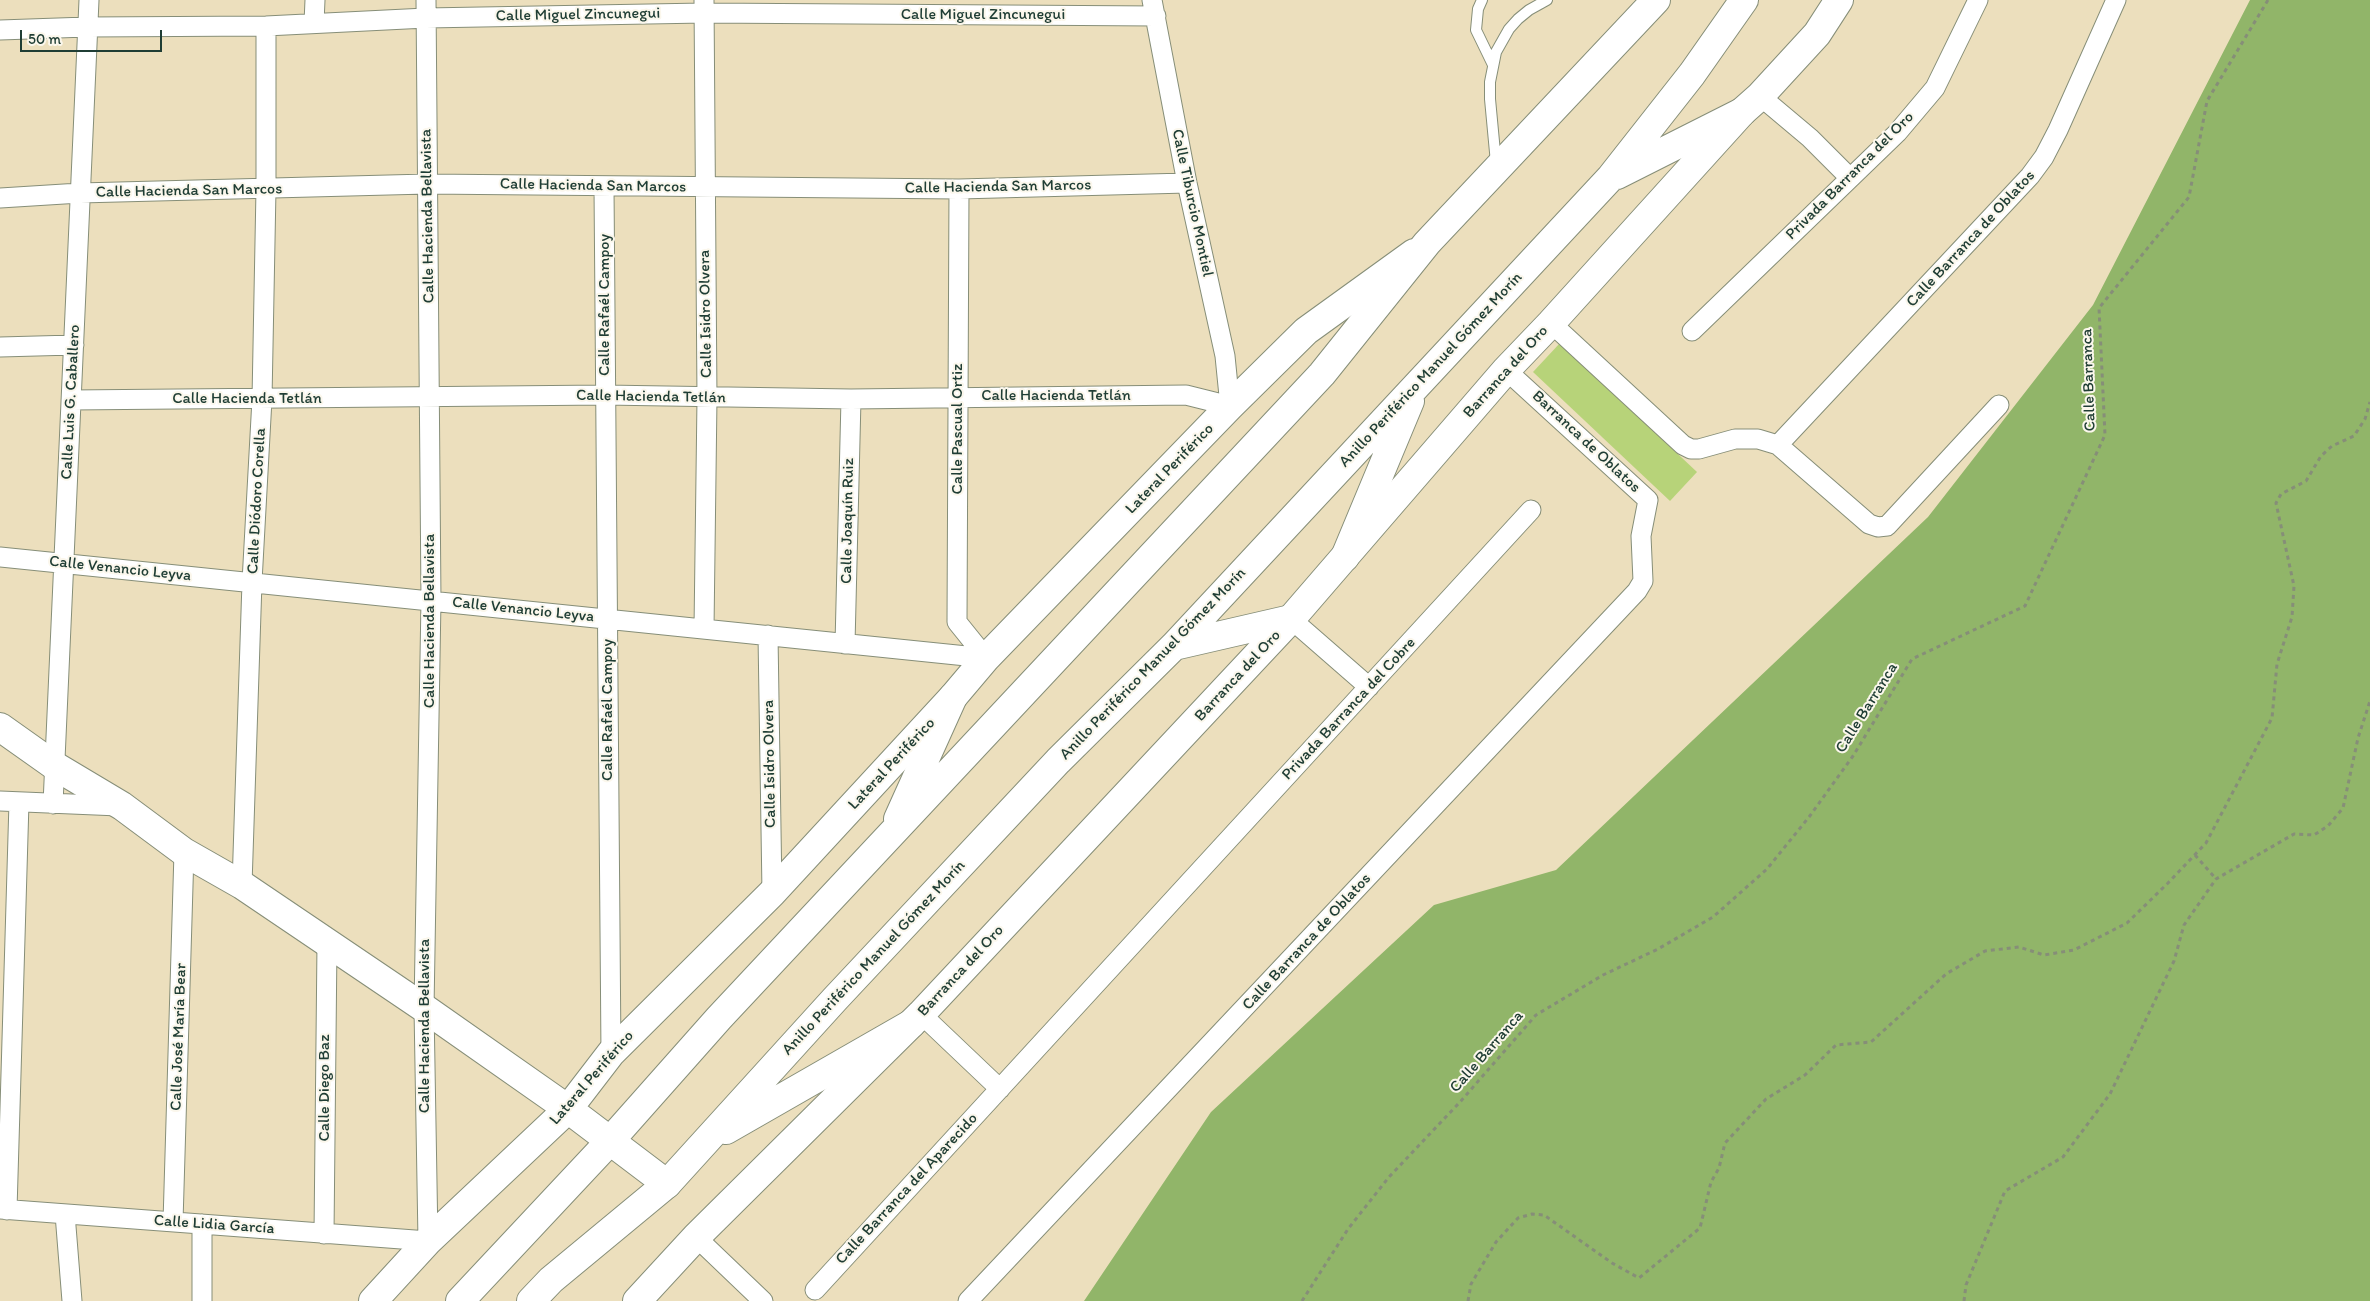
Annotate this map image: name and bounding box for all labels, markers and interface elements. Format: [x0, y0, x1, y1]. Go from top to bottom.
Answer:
street label: Calle Miguel Zincunegui [496, 4, 660, 26]
street label: Calle Miguel Zincunegui [901, 5, 1065, 25]
scale bar [22, 20, 165, 52]
text: 50 m [28, 30, 61, 48]
street label: Privada Barranca del Oro [1782, 108, 1918, 244]
street label: Calle Tiburcio Montiel [1167, 127, 1217, 279]
street label: Calle Hacienda Bellavista [417, 129, 439, 303]
street label: Calle Barranca de Oblatos [1902, 167, 2040, 311]
street label: Calle Hacienda San Marcos [500, 175, 686, 197]
street label: Calle Hacienda San Marcos [905, 176, 1091, 198]
street label: Calle Hacienda San Marcos [96, 180, 282, 202]
street label: Calle Rafaél Campoy [595, 234, 615, 376]
street label: Calle Isidro Olvera [695, 250, 717, 378]
street label: Anillo Periférico Manuel Gómez Morín [1335, 268, 1527, 472]
street label: Barranca del Oro [1459, 322, 1553, 422]
street label: Calle Luis G. Caballero [57, 324, 85, 480]
street label: Calle Barranca [2078, 328, 2100, 432]
street label: Calle Pascual Ortiz [948, 364, 968, 494]
street label: Calle Hacienda Tetlán [576, 386, 726, 408]
street label: Calle Hacienda Tetlán [981, 386, 1131, 406]
street label: Barranca de Oblatos [1528, 387, 1644, 497]
street label: Calle Hacienda Tetlán [172, 389, 322, 409]
street label: Lateral Periférico [1122, 420, 1218, 518]
street label: Calle Diódoro Corella [244, 427, 270, 575]
street label: Calle Joaquín Ruiz [837, 458, 859, 584]
street label: Calle Hacienda Bellavista [420, 534, 440, 708]
street label: Calle Venancio Leyva [48, 552, 192, 586]
street label: Anillo Periférico Manuel Gómez Morín [1056, 564, 1250, 764]
street label: Calle Venancio Leyva [451, 593, 595, 627]
street label: Barranca del Oro [1191, 626, 1285, 726]
street label: Privada Barranca del Cobre [1278, 634, 1420, 784]
street label: Calle Rafaél Campoy [598, 639, 618, 781]
street label: Calle Barranca [1832, 659, 1902, 757]
street label: Calle Isidro Olvera [759, 700, 781, 828]
street label: Lateral Periférico [844, 714, 940, 814]
street label: Anillo Periférico Manuel Gómez Morín [778, 856, 970, 1060]
street label: Calle Barranca de Oblatos [1238, 870, 1376, 1014]
street label: Barranca del Oro [914, 921, 1008, 1021]
street label: Calle Hacienda Bellavista [415, 939, 435, 1113]
street label: Calle José María Bear [167, 963, 191, 1111]
street label: Calle Barranca [1446, 1007, 1528, 1097]
street label: Lateral Periférico [546, 1027, 638, 1129]
street label: Calle Diego Baz [315, 1034, 335, 1142]
street label: Calle Barranca del Aparecido [832, 1109, 982, 1269]
street label: Calle Lidia García [153, 1211, 275, 1239]

